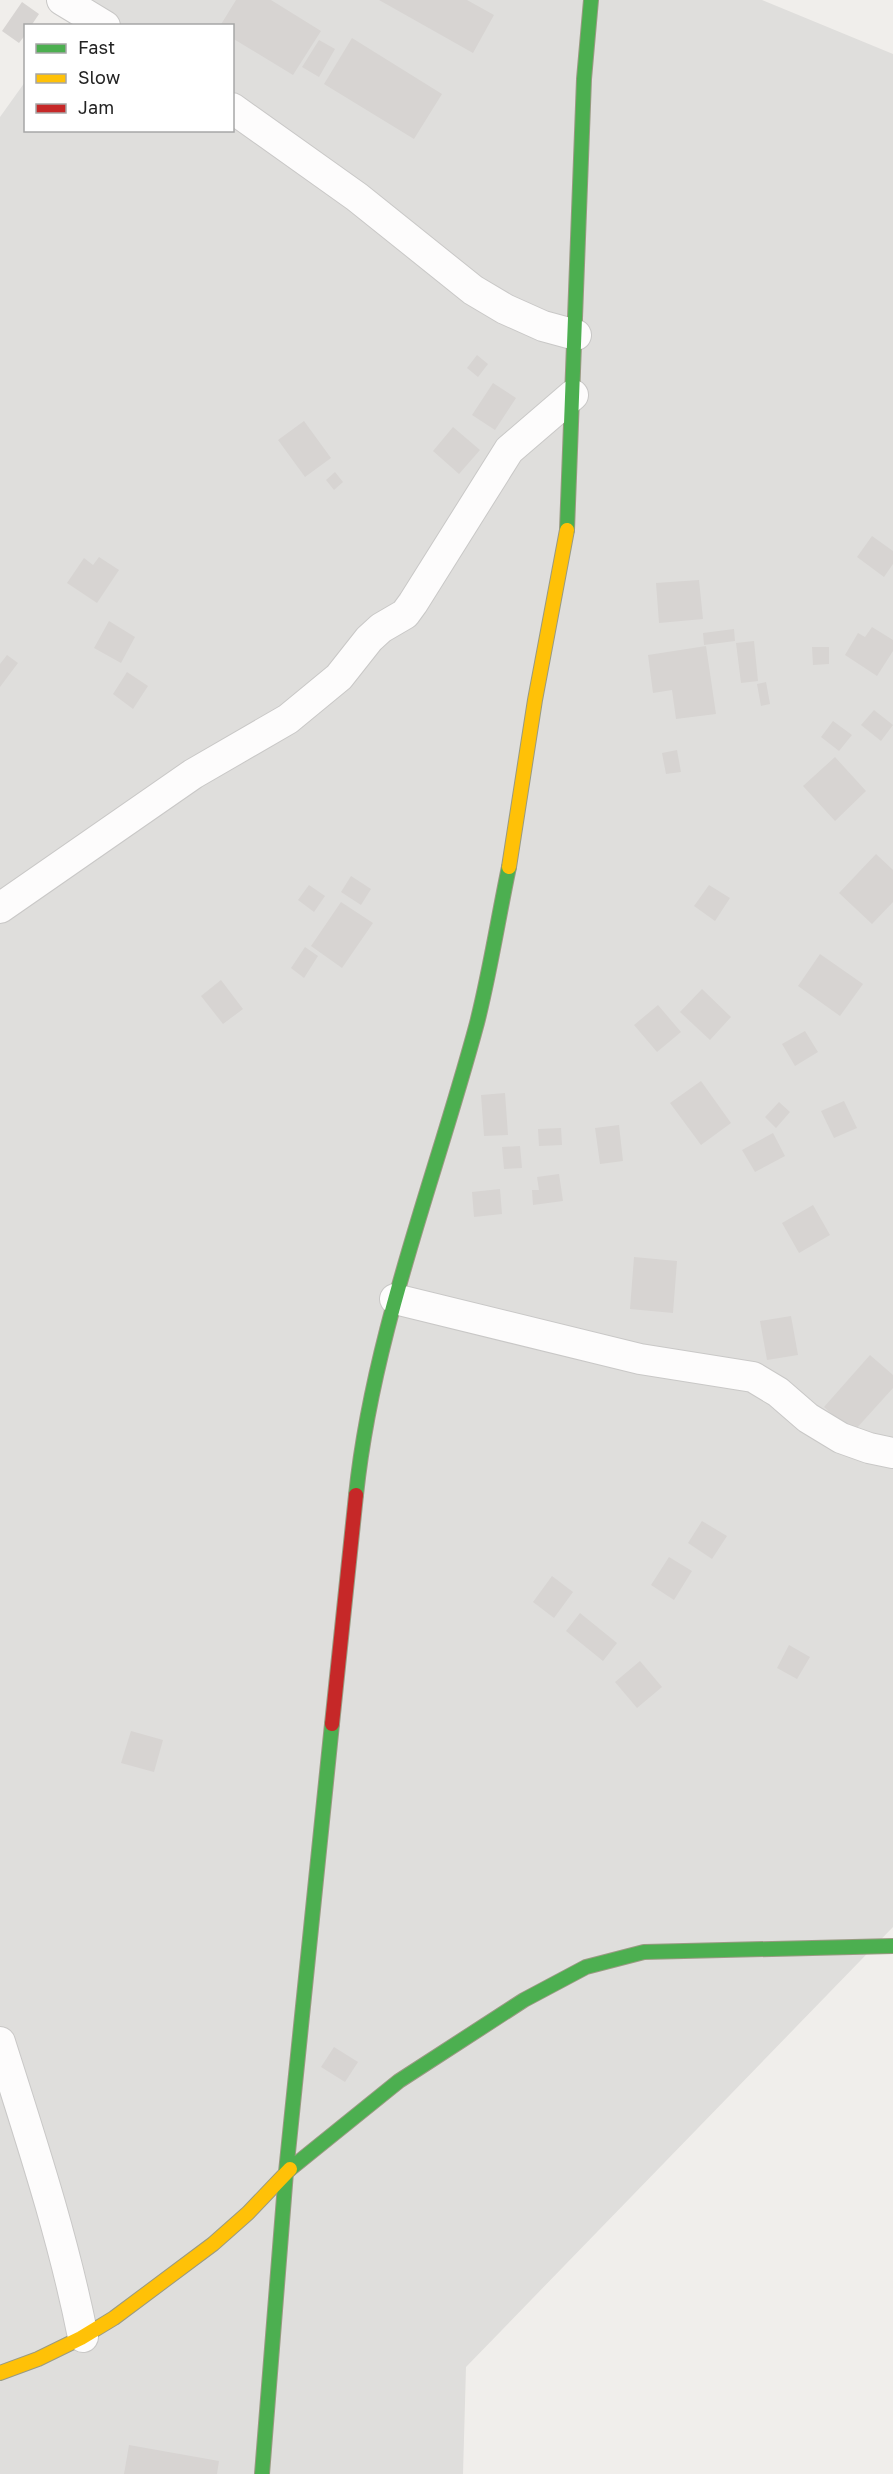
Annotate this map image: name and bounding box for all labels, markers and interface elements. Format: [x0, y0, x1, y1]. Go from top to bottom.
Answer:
legend [24, 24, 234, 132]
text: Fast [78, 36, 115, 58]
text: Slow [78, 66, 121, 88]
text: Jam [78, 96, 114, 118]

